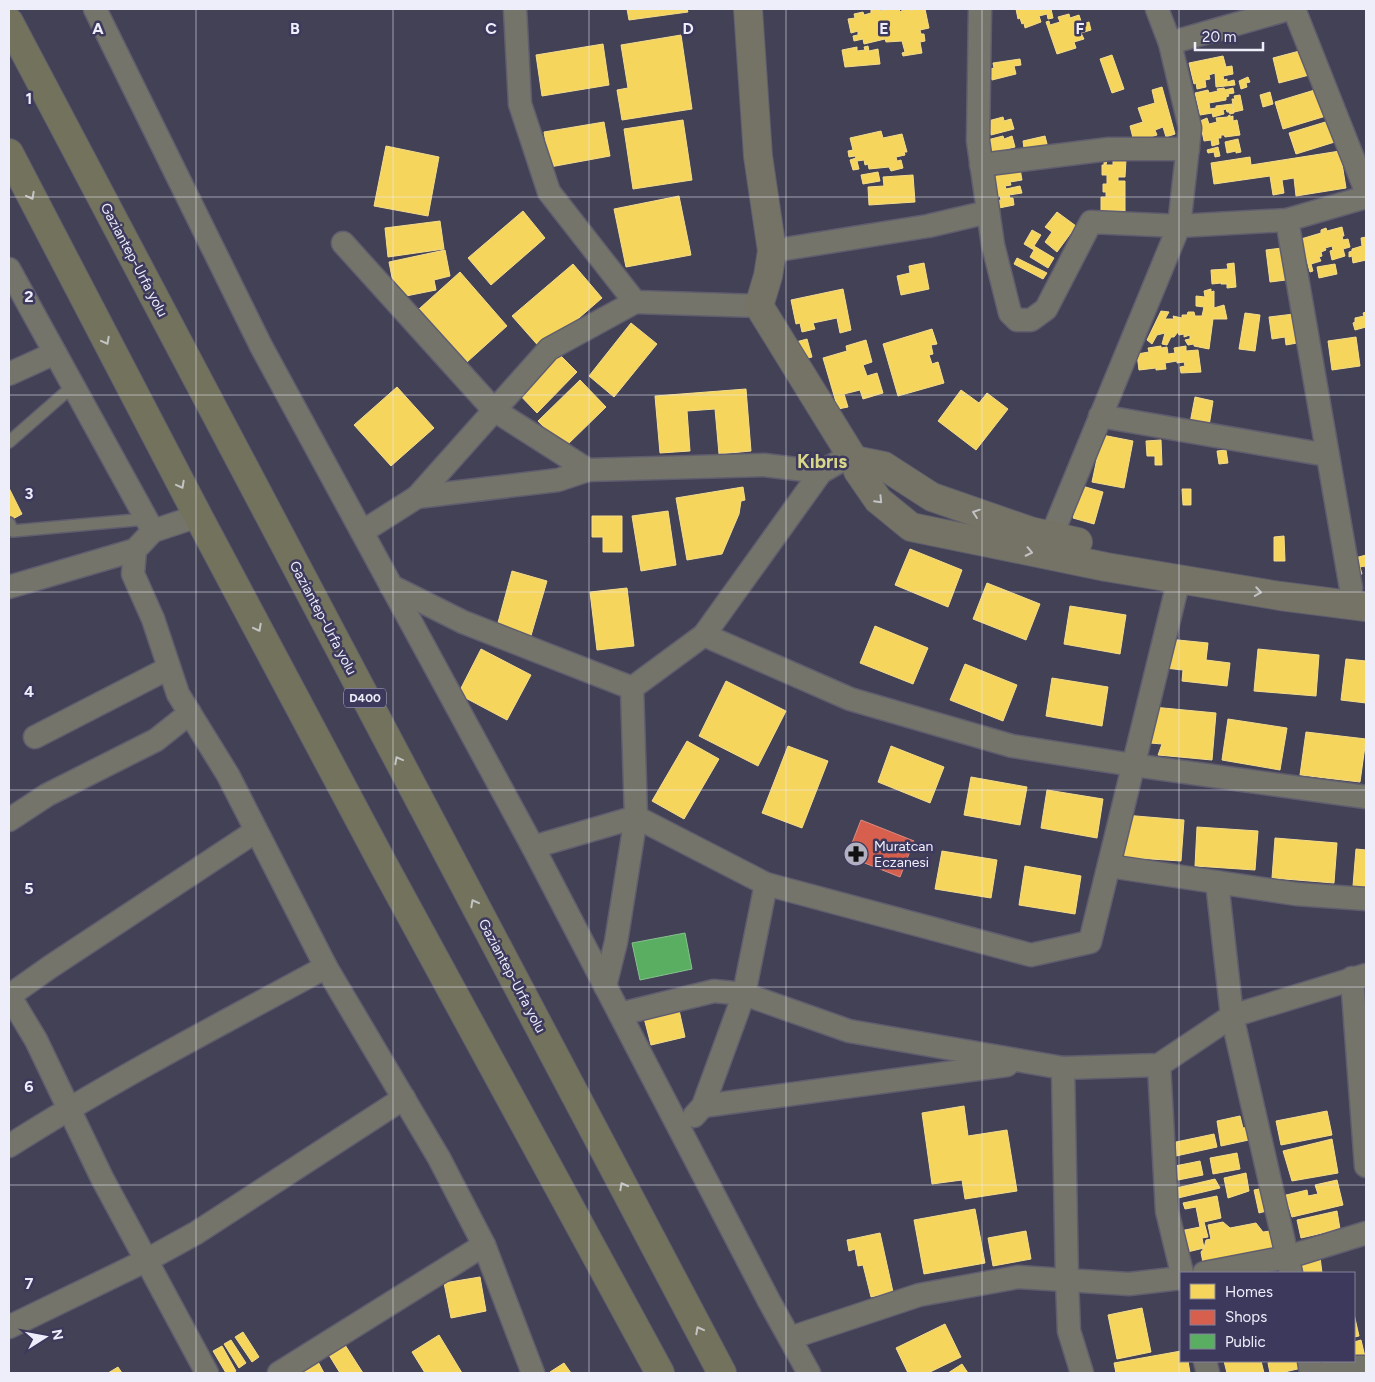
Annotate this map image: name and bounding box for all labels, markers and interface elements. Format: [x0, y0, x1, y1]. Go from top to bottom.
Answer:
text: A [92, 19, 104, 38]
text: B [290, 19, 300, 38]
text: C [485, 19, 497, 38]
text: D [682, 19, 694, 38]
text: E [879, 19, 889, 38]
text: F [1076, 19, 1085, 38]
scale bar [1195, 20, 1262, 52]
text: 20 m [1202, 28, 1236, 46]
text: 1 [26, 89, 32, 108]
one-way arrow [25, 191, 35, 200]
street label: Gaziantep-Urfa yolu [97, 200, 171, 320]
text: 2 [24, 287, 34, 306]
one-way arrow [100, 335, 110, 344]
district label: Kıbrıs [797, 450, 847, 473]
one-way arrow [175, 480, 185, 489]
text: 3 [25, 484, 34, 503]
one-way arrow [873, 495, 882, 504]
one-way arrow [972, 508, 981, 518]
one-way arrow [1025, 546, 1034, 556]
street label: Gaziantep-Urfa yolu [286, 558, 360, 678]
one-way arrow [1255, 586, 1263, 597]
one-way arrow [252, 623, 262, 632]
text: 4 [24, 682, 34, 701]
road number: D400 [344, 688, 386, 708]
one-way arrow [394, 756, 404, 765]
place label: Muratcan Eczanesi [874, 838, 933, 871]
pharmacy icon: Muratcan Eczanesi [843, 841, 869, 867]
text: 5 [24, 879, 34, 898]
one-way arrow [470, 900, 480, 909]
street label: Gaziantep-Urfa yolu [475, 916, 549, 1036]
text: 6 [24, 1077, 34, 1096]
one-way arrow [619, 1183, 629, 1192]
legend [1180, 1272, 1355, 1362]
text: 7 [25, 1274, 34, 1293]
text: Homes [1225, 1283, 1273, 1301]
text: Shops [1225, 1308, 1267, 1326]
north arrow [20, 1312, 70, 1362]
one-way arrow [695, 1326, 705, 1335]
text: N [48, 1328, 67, 1342]
text: Public [1225, 1333, 1266, 1351]

